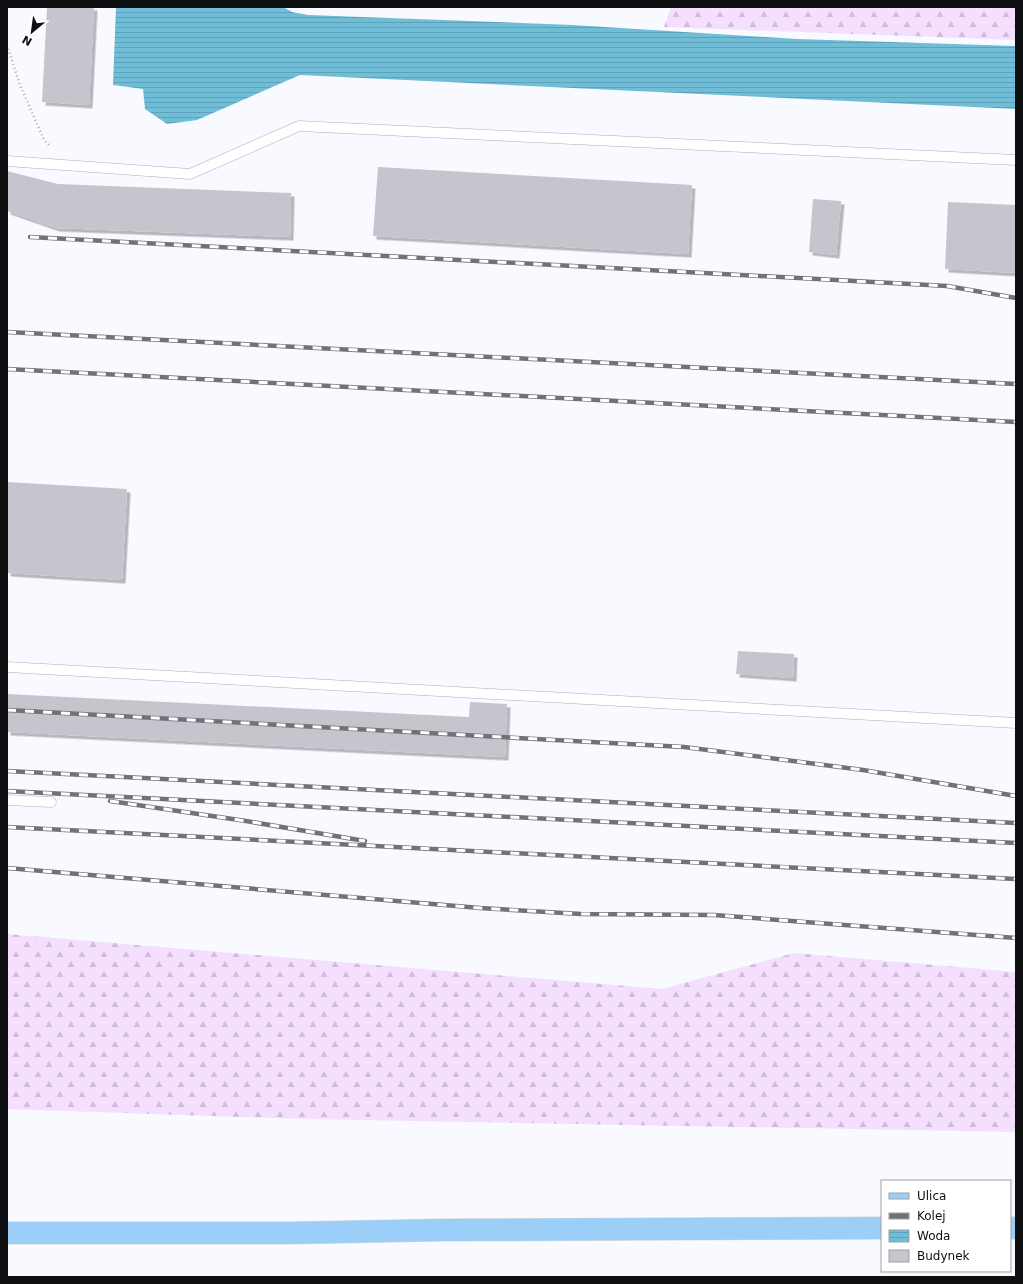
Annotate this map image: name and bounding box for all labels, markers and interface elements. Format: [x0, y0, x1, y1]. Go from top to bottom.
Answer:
north arrow [12, 12, 52, 52]
text: N [20, 32, 35, 48]
legend [881, 1180, 1011, 1272]
text: Ulica [917, 1189, 946, 1203]
text: Kolej [917, 1209, 946, 1223]
text: Woda [917, 1229, 950, 1243]
text: Budynek [917, 1249, 970, 1263]

